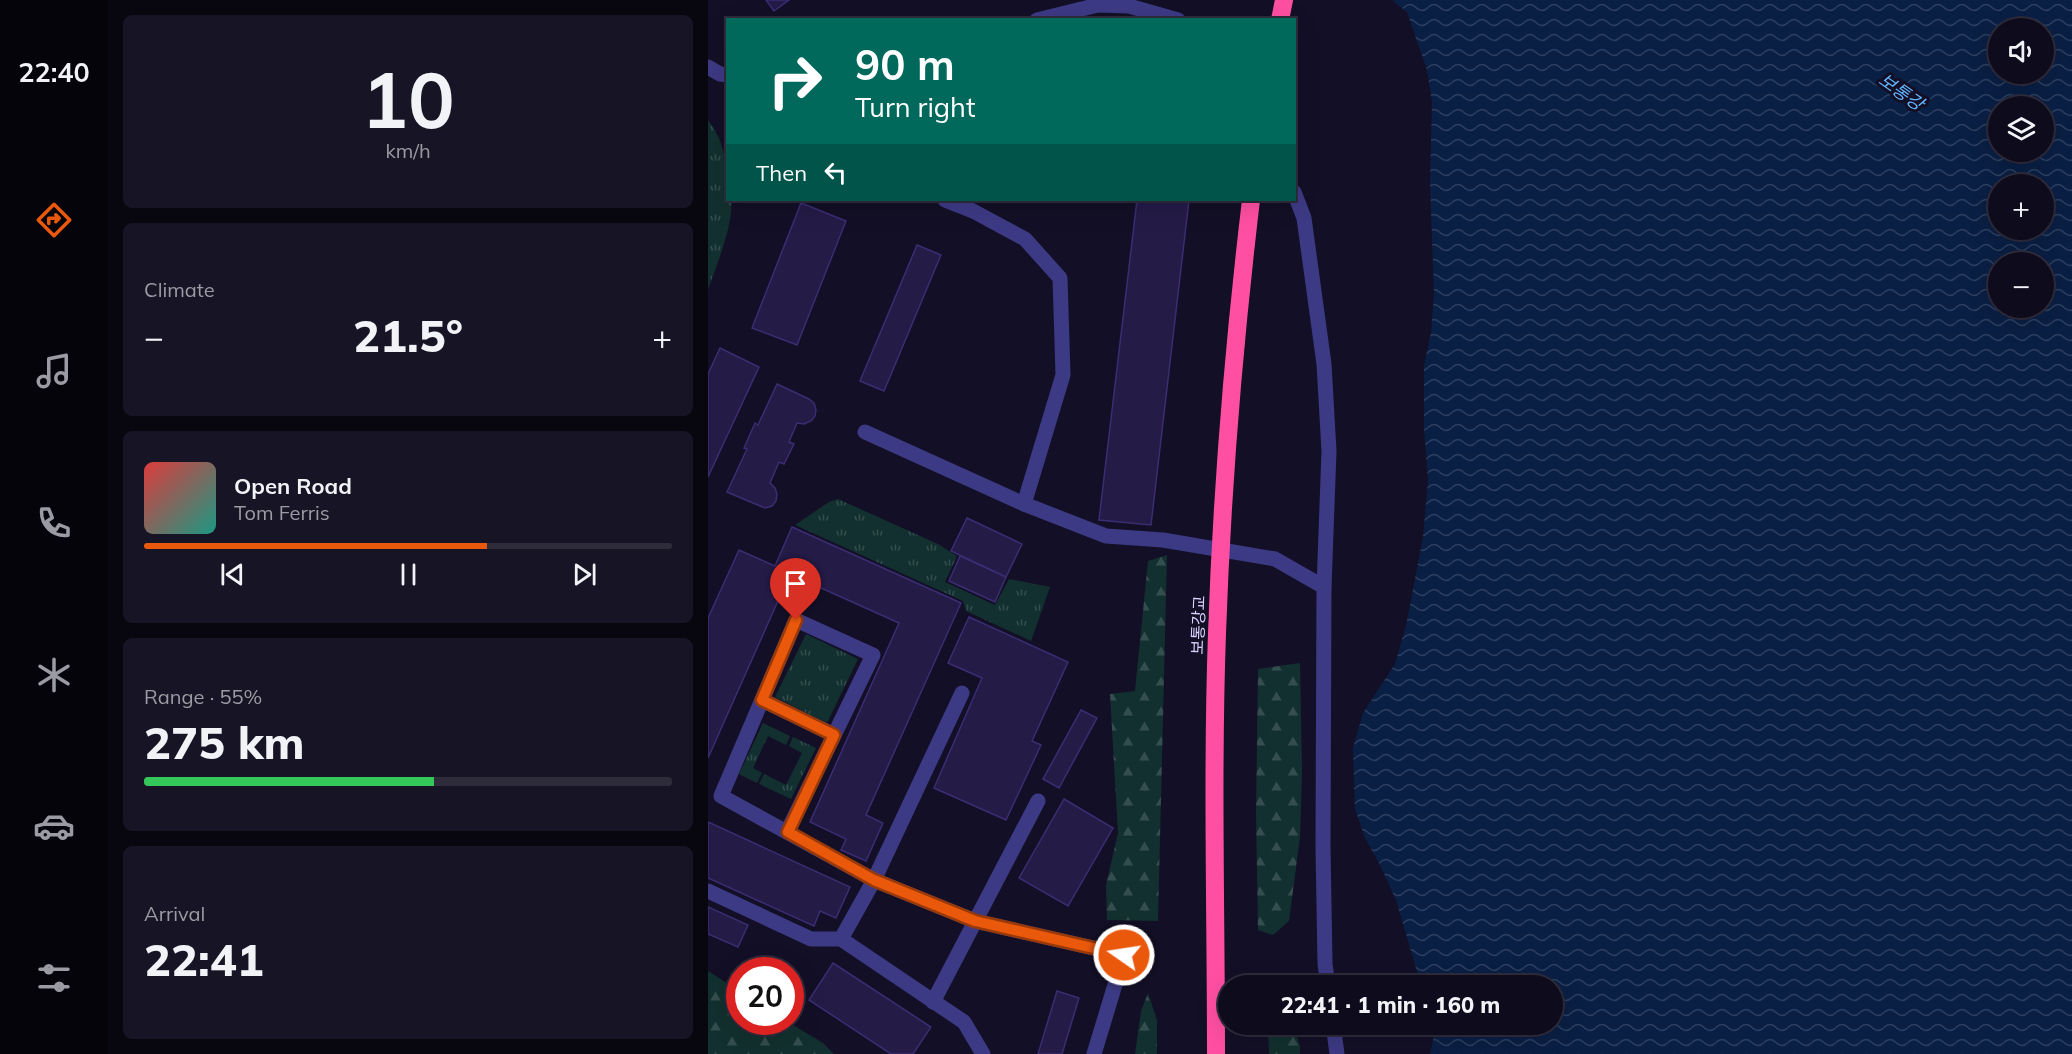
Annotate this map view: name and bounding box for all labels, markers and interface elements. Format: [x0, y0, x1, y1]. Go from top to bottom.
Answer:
map controls [1988, 18, 2054, 318]
button: sound [1988, 18, 2054, 84]
text: 90 m [855, 38, 955, 91]
icon: right [756, 42, 834, 120]
text: 10 [361, 50, 455, 148]
text: 22:40 [18, 55, 90, 89]
water label: 보통강 [1874, 68, 1930, 117]
text: Turn right [855, 90, 975, 124]
button: layers [1988, 96, 2054, 162]
text: km/h [385, 138, 431, 163]
icon: left [819, 156, 852, 189]
text: Then [756, 159, 807, 187]
button: + [1988, 174, 2054, 240]
icon: directions [33, 199, 75, 241]
button: − [1988, 252, 2054, 318]
text: Climate [144, 277, 215, 302]
text: 21.5° [353, 307, 463, 363]
text: − [144, 316, 164, 357]
text: + [652, 316, 672, 357]
icon: music [33, 350, 75, 392]
text: Open Road [234, 472, 352, 500]
text: Tom Ferris [234, 500, 330, 525]
icon: phone [33, 502, 75, 544]
icon: previous [216, 558, 249, 591]
icon: pause [392, 558, 425, 591]
icon: next [568, 558, 601, 591]
pin [770, 558, 821, 620]
icon: arrive [779, 567, 812, 600]
street label: 보통강교 [1187, 595, 1209, 655]
icon: climate [33, 654, 75, 696]
text: Range · 55% [144, 684, 262, 709]
text: 275 km [144, 714, 305, 770]
icon: car [33, 805, 75, 847]
text: Arrival [144, 901, 205, 926]
position arrow [1092, 923, 1156, 987]
text: 22:41 [144, 931, 264, 987]
icon: filters [33, 957, 75, 999]
speed limit sign: 20 [726, 957, 804, 1035]
text: 22:41 · 1 min · 160 m [1281, 991, 1500, 1019]

